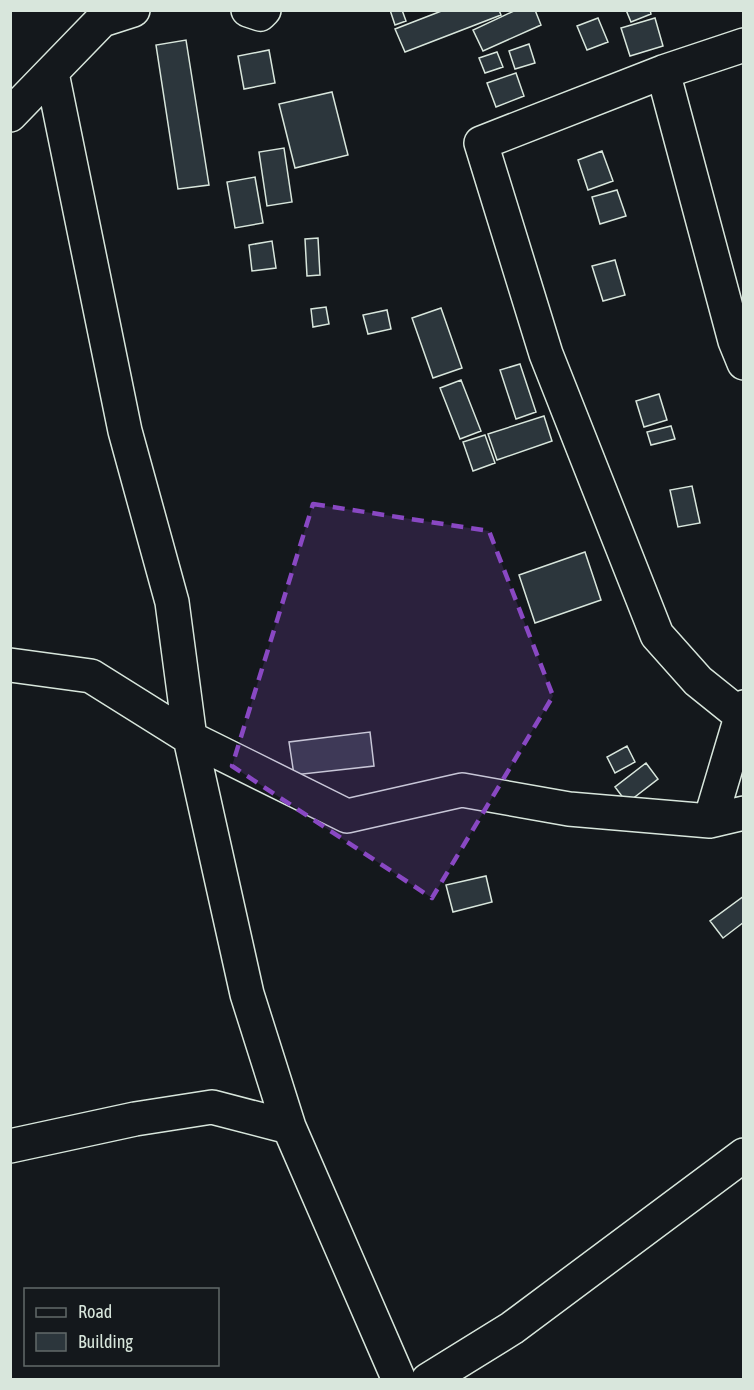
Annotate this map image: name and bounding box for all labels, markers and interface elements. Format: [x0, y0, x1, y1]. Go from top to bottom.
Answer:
legend [24, 1288, 219, 1366]
text: Road [78, 1301, 112, 1322]
text: Building [78, 1331, 133, 1352]

